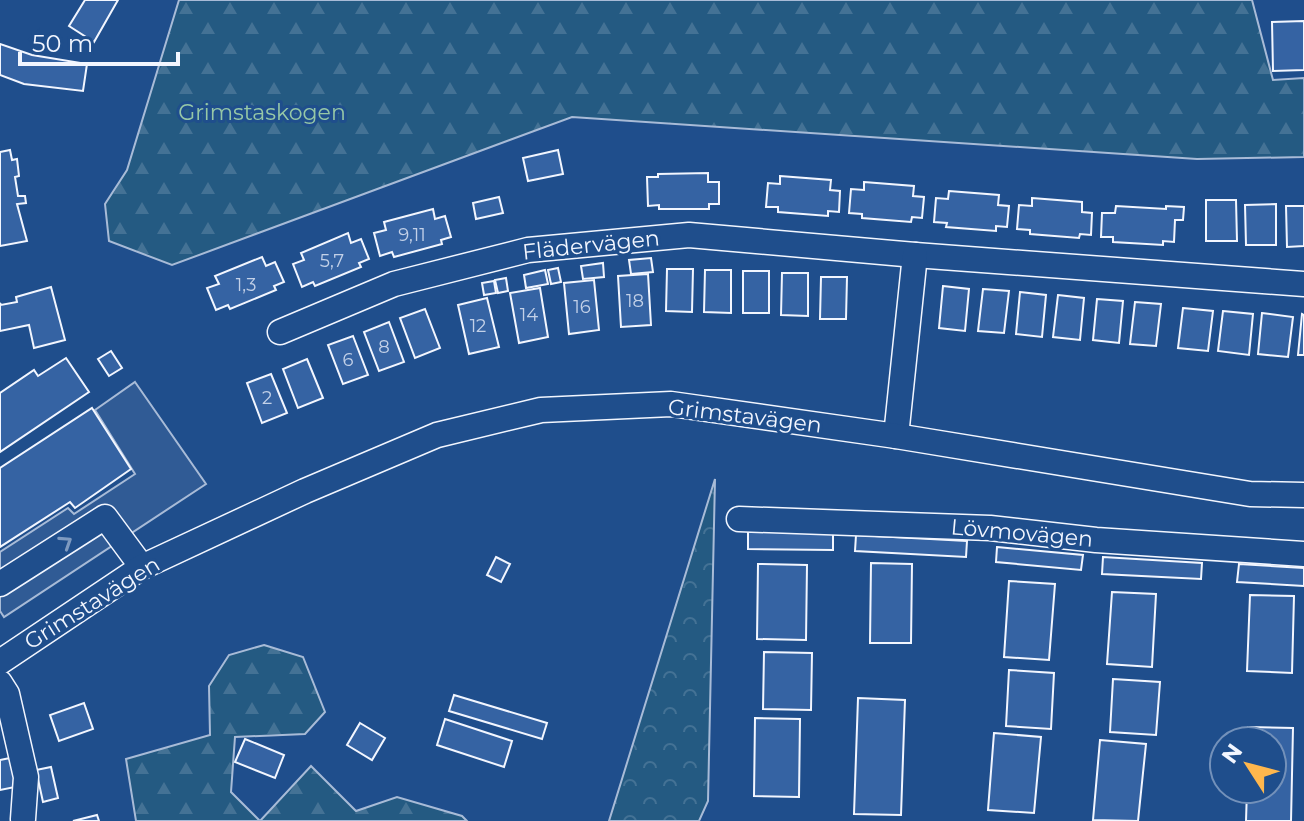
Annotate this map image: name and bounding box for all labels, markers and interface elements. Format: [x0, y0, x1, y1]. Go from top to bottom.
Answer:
scale bar [20, 16, 178, 66]
text: 50 m [32, 29, 93, 58]
park label: Grimstaskogen [178, 99, 346, 126]
house number: 9,11 [398, 224, 426, 246]
street label: Flädervägen [521, 224, 661, 266]
house number: 5,7 [320, 250, 344, 272]
house number: 1,3 [236, 274, 256, 296]
house number: 18 [626, 290, 644, 312]
house number: 16 [573, 296, 591, 318]
house number: 14 [520, 304, 538, 326]
house number: 12 [470, 315, 486, 337]
house number: 8 [378, 336, 390, 358]
house number: 6 [343, 349, 354, 371]
house number: 2 [262, 387, 272, 409]
street label: Grimstavägen [667, 393, 823, 439]
street label: Lövmovägen [950, 513, 1094, 553]
one-way arrow [57, 537, 71, 552]
street label: Grimstavägen [19, 551, 165, 655]
north arrow [1208, 725, 1288, 805]
text: N [1216, 738, 1248, 769]

